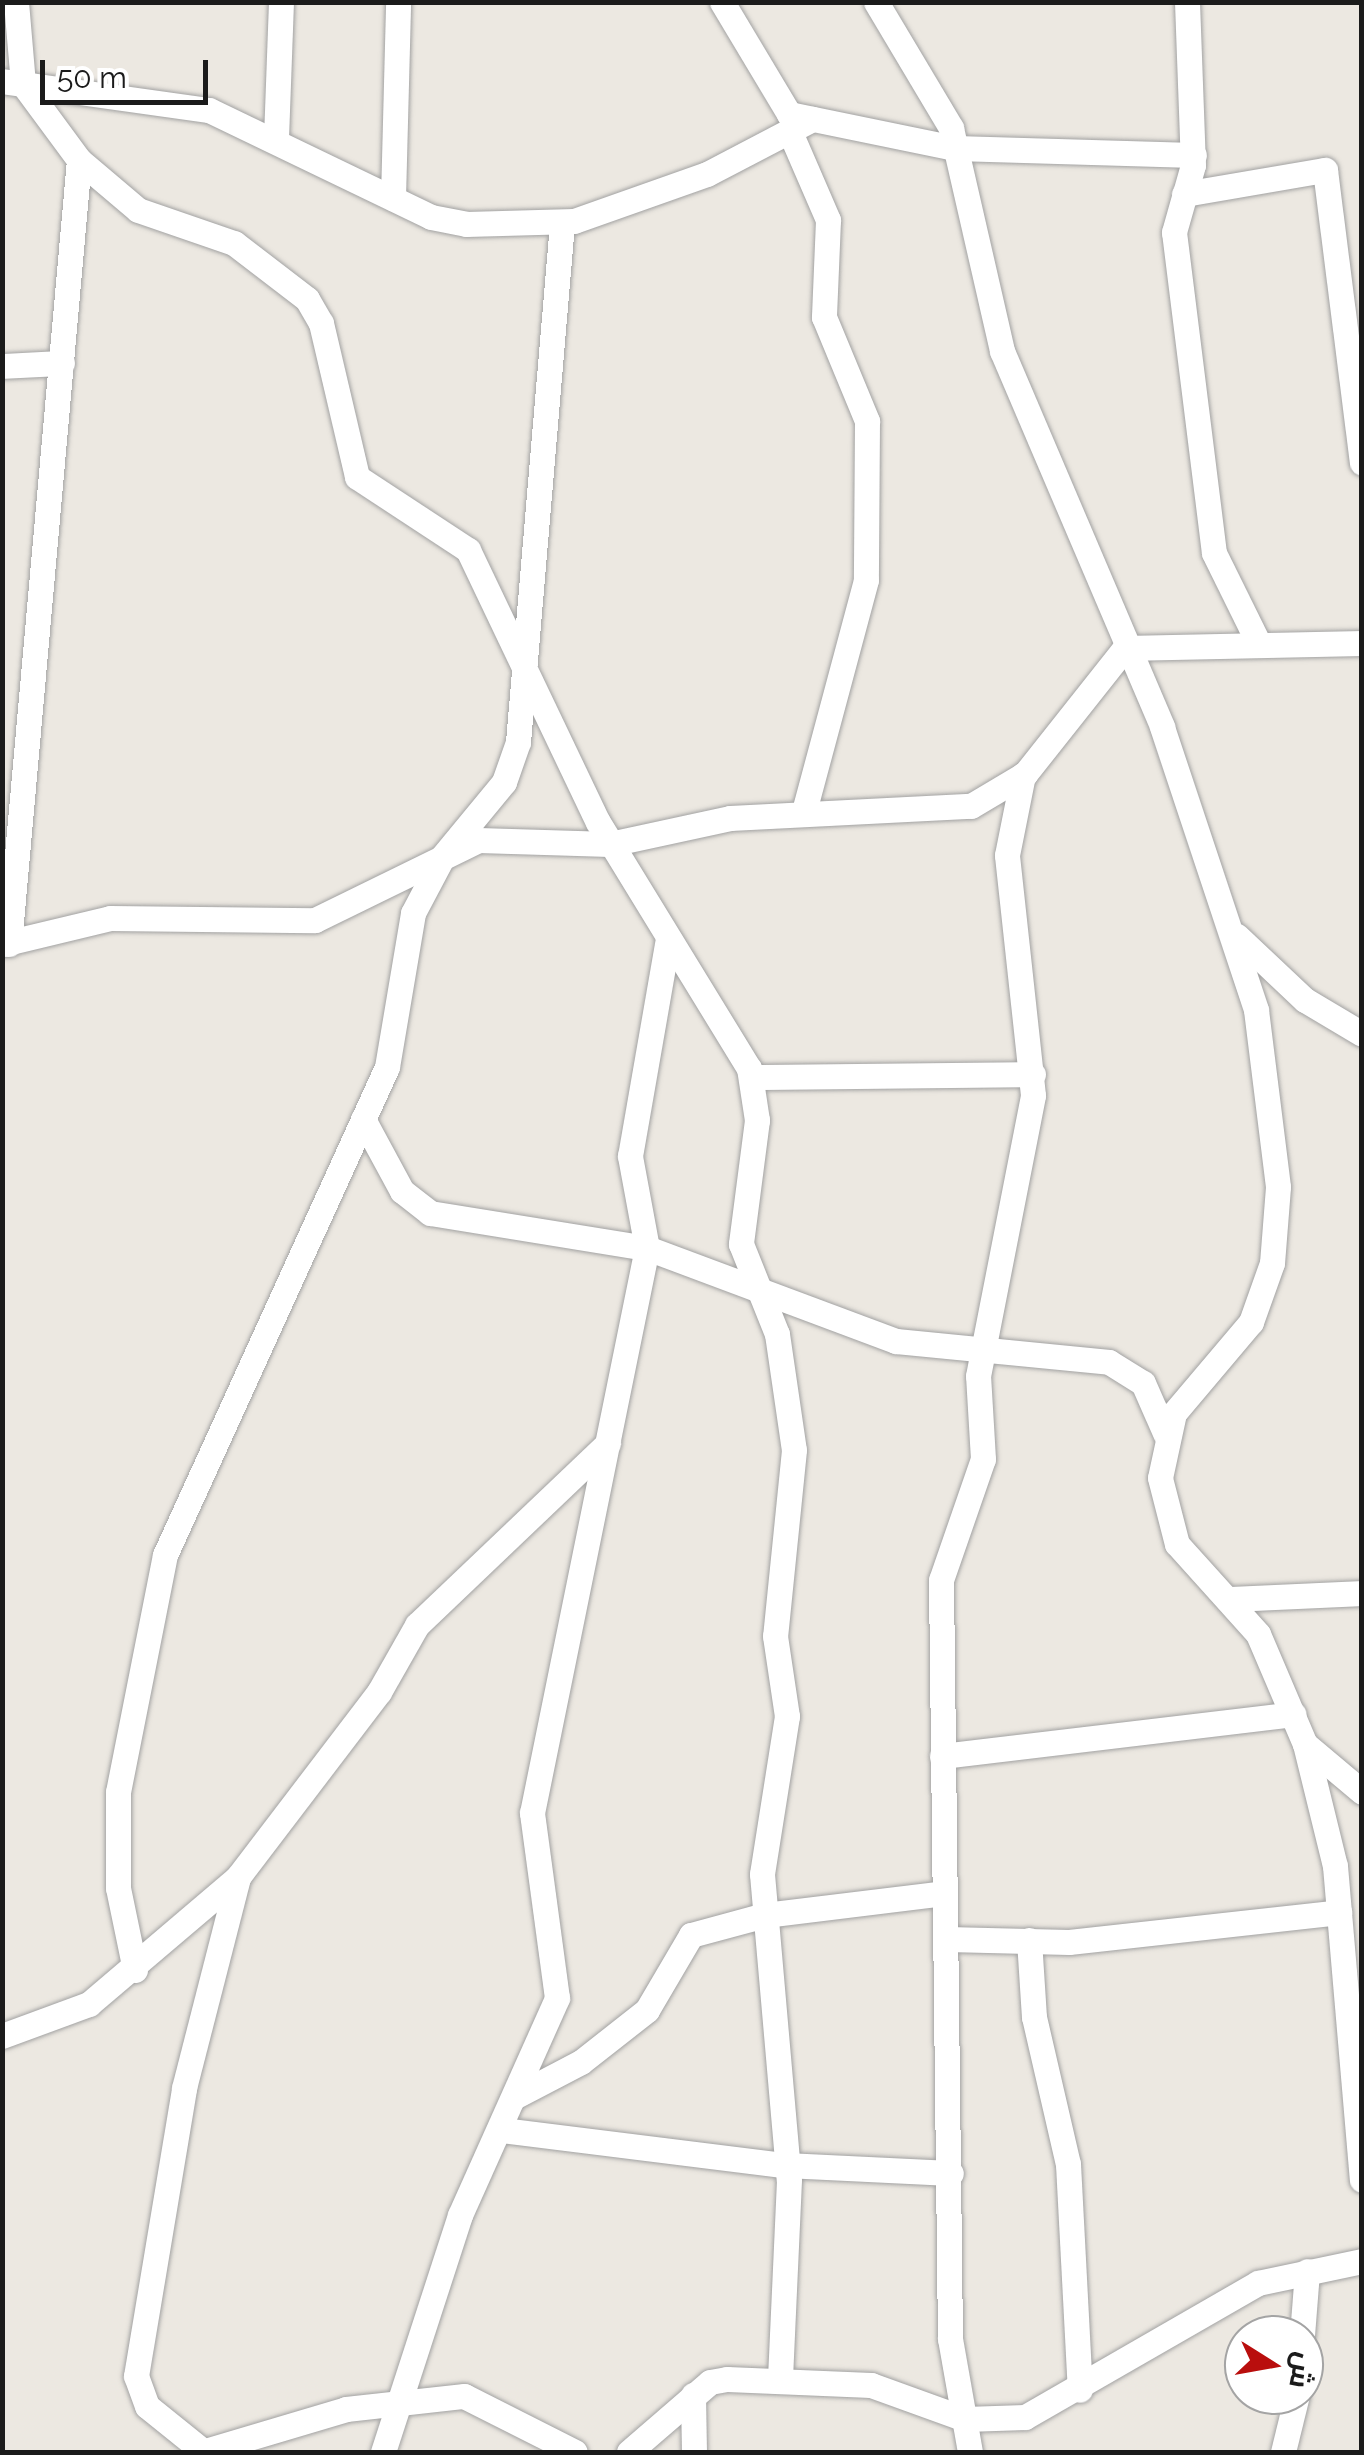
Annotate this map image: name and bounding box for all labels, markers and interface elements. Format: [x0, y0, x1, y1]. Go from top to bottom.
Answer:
scale bar [45, 40, 212, 102]
text: 50 m [57, 60, 127, 95]
north arrow [1224, 2315, 1324, 2415]
text: ش [1282, 2350, 1322, 2391]

